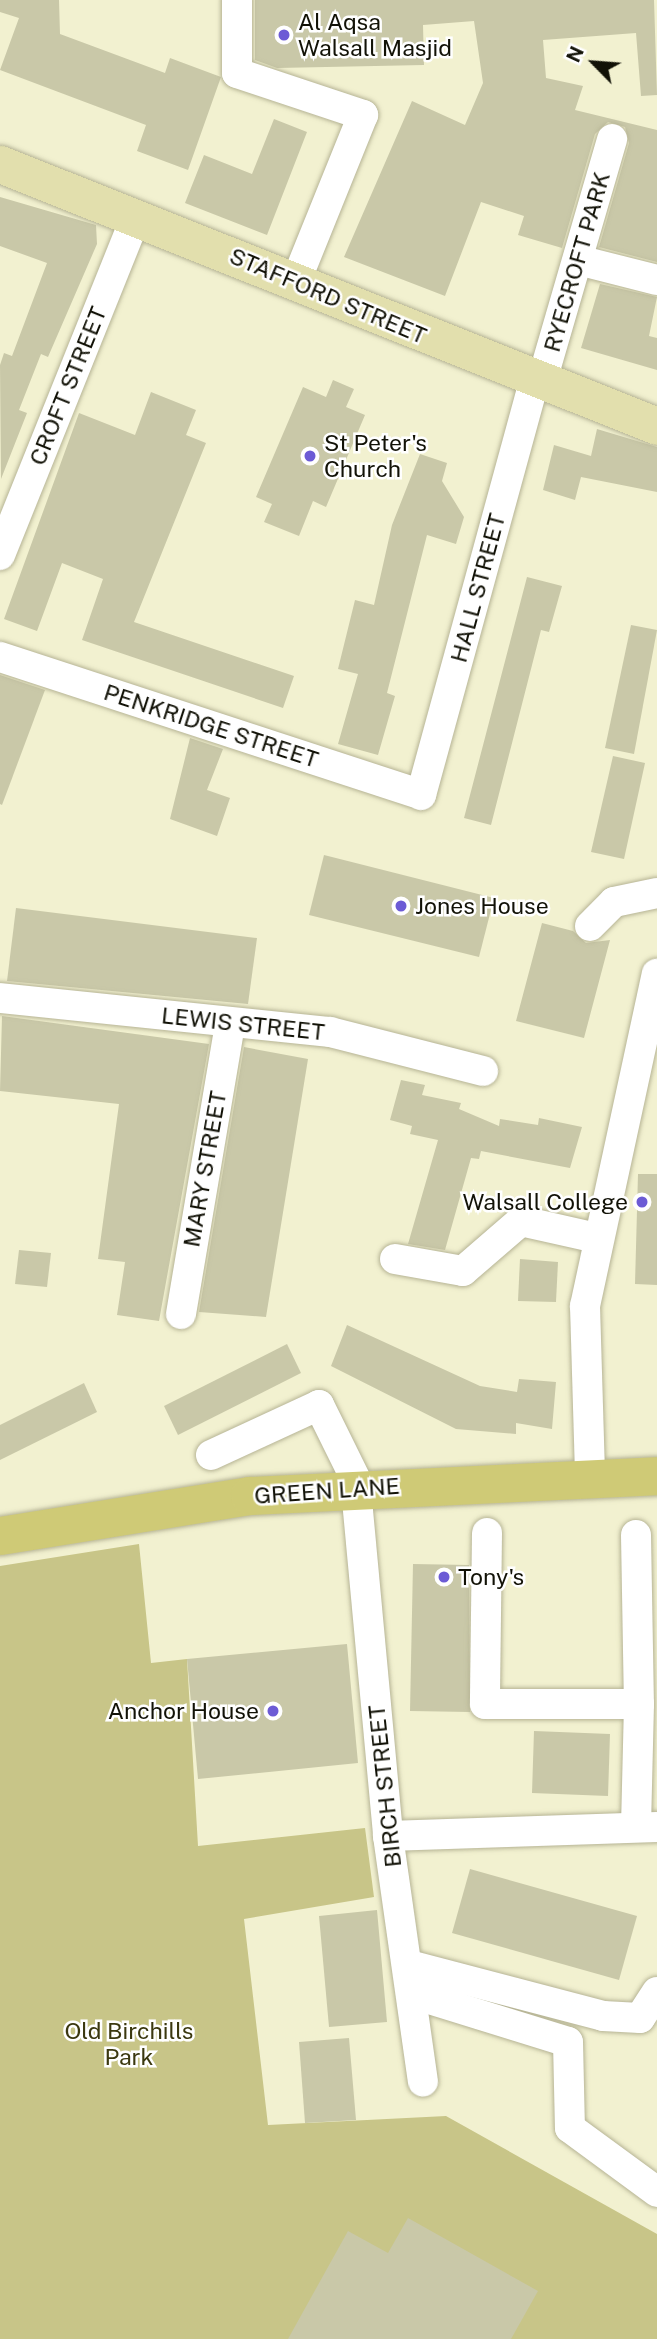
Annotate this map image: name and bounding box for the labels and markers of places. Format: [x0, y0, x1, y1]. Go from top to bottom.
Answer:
place label: Al Aqsa Walsall Masjid [298, 8, 452, 62]
marker: Al Aqsa Walsall Masjid [276, 27, 292, 43]
place label: St Peter's Church [324, 429, 427, 483]
marker: St Peter's Church [302, 448, 318, 464]
place label: Jones House [415, 892, 549, 920]
marker: Jones House [393, 898, 409, 914]
place label: Walsall College [462, 1188, 628, 1216]
marker: Walsall College [634, 1194, 650, 1210]
place label: Tony's [458, 1563, 524, 1591]
marker: Tony's [436, 1569, 452, 1585]
place label: Anchor House [108, 1697, 259, 1725]
marker: Anchor House [265, 1703, 281, 1719]

